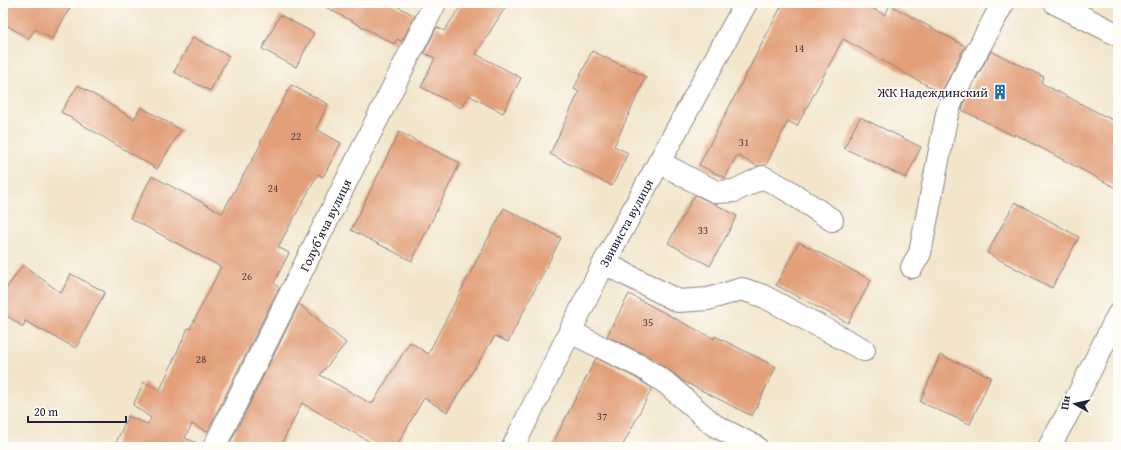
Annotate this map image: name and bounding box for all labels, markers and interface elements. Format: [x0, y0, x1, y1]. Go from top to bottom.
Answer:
house number: 14 [794, 40, 804, 56]
place label: ЖК Надеждинский [877, 83, 988, 102]
building icon: ЖК Надеждинский [991, 83, 1009, 101]
house number: 22 [291, 128, 301, 144]
house number: 31 [739, 134, 749, 150]
street label: Голубʼяча вулиця [295, 175, 356, 275]
street label: Звивиста вулиця [595, 175, 658, 271]
house number: 24 [268, 180, 278, 196]
house number: 33 [698, 222, 708, 238]
house number: 26 [242, 268, 252, 284]
house number: 35 [643, 314, 653, 330]
house number: 28 [196, 351, 206, 367]
north arrow [1055, 384, 1095, 424]
text: Пн [1056, 394, 1074, 411]
scale bar [28, 398, 126, 424]
text: 20 m [34, 403, 58, 420]
house number: 37 [597, 408, 607, 424]

